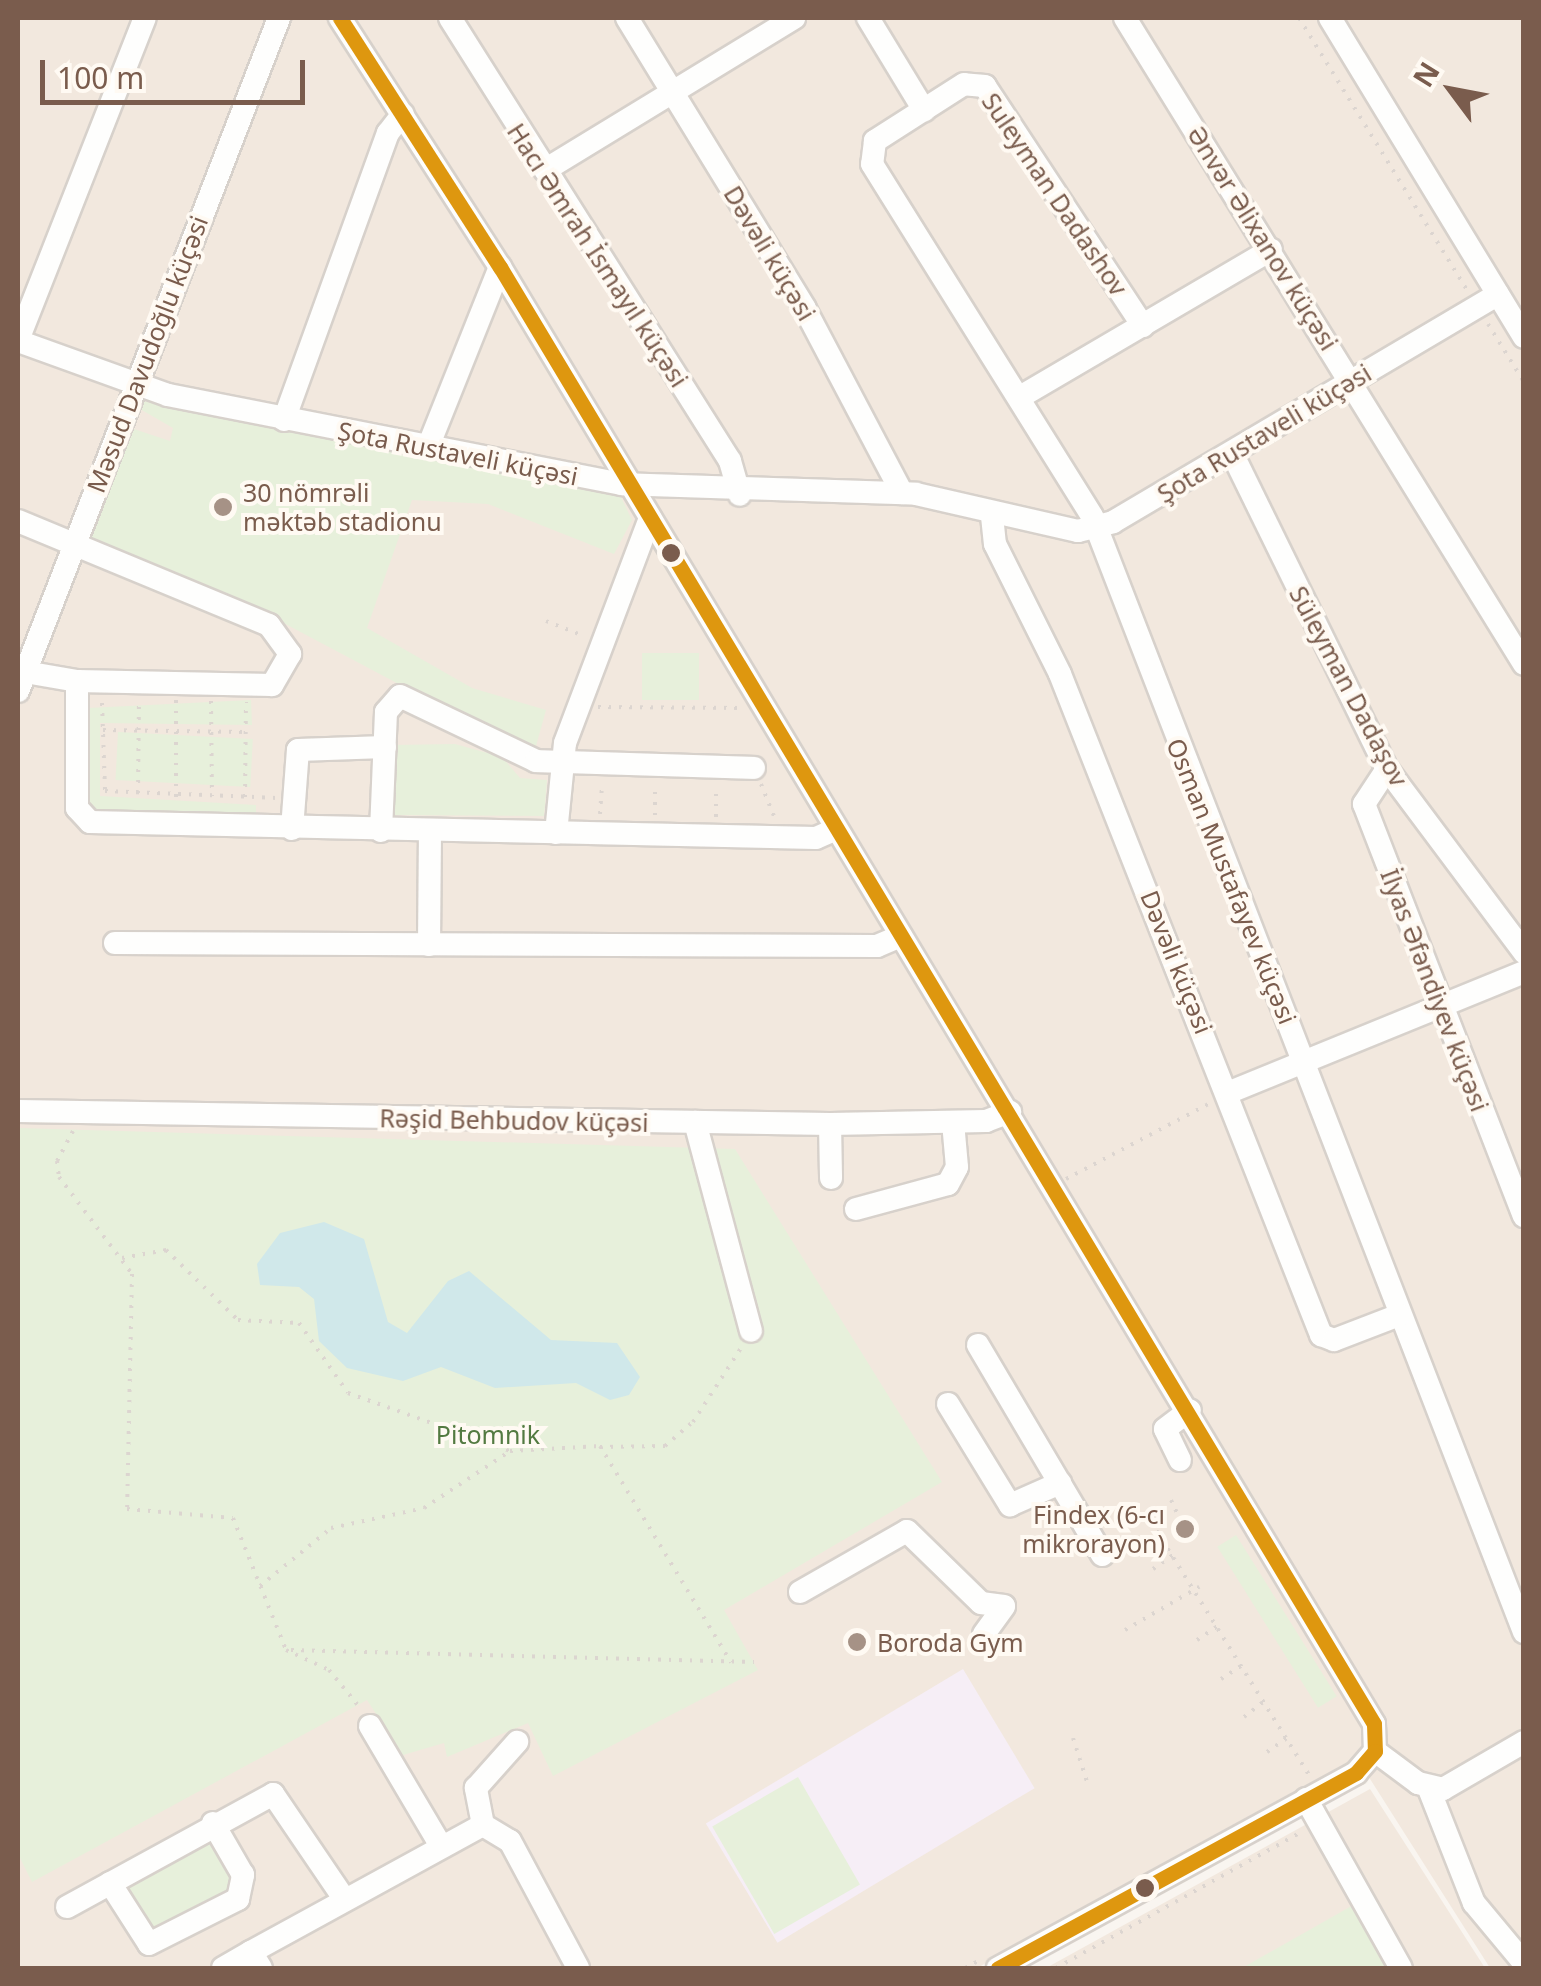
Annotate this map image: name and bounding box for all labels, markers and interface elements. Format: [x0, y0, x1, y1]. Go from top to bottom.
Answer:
scale bar [45, 40, 310, 102]
north arrow [1401, 40, 1501, 140]
text: N [1403, 54, 1448, 94]
text: 100 m [57, 57, 144, 98]
street label: Suleyman Dadashov [976, 87, 1134, 301]
street label: Hacı Əmrah İsmayıl küçəsi [501, 117, 695, 393]
street label: Ənvər Əlixanov küçəsi [1182, 120, 1344, 356]
street label: Dəvəli küçəsi [718, 180, 822, 326]
street label: Məsud Davudoğlu küçəsi [80, 211, 214, 497]
street label: Şota Rustaveli küçəsi [1152, 357, 1376, 509]
street label: Şota Rustaveli küçəsi [335, 415, 581, 491]
place label: 30 nömrəli məktəb stadionu [243, 478, 442, 537]
marker: 30 nömrəli məktəb stadionu [212, 496, 234, 518]
unlabelled marker [661, 543, 681, 563]
street label: Süleyman Dadaşov [1284, 581, 1414, 791]
street label: Osman Mustafayev küçəsi [1161, 734, 1303, 1028]
street label: İlyas Əfəndiyev küçəsi [1375, 864, 1495, 1116]
street label: Dəvəli küçəsi [1135, 886, 1219, 1038]
street label: Rəşid Behbudov küçəsi [379, 1103, 649, 1137]
park label: Pitomnik [436, 1419, 540, 1449]
place label: Findex (6-cı mikrorayon) [1022, 1500, 1165, 1559]
marker: Findex (6-cı mikrorayon) [1174, 1518, 1196, 1540]
place label: Boroda Gym [877, 1627, 1024, 1657]
marker: Boroda Gym [846, 1631, 868, 1653]
unlabelled marker [1135, 1878, 1155, 1898]

